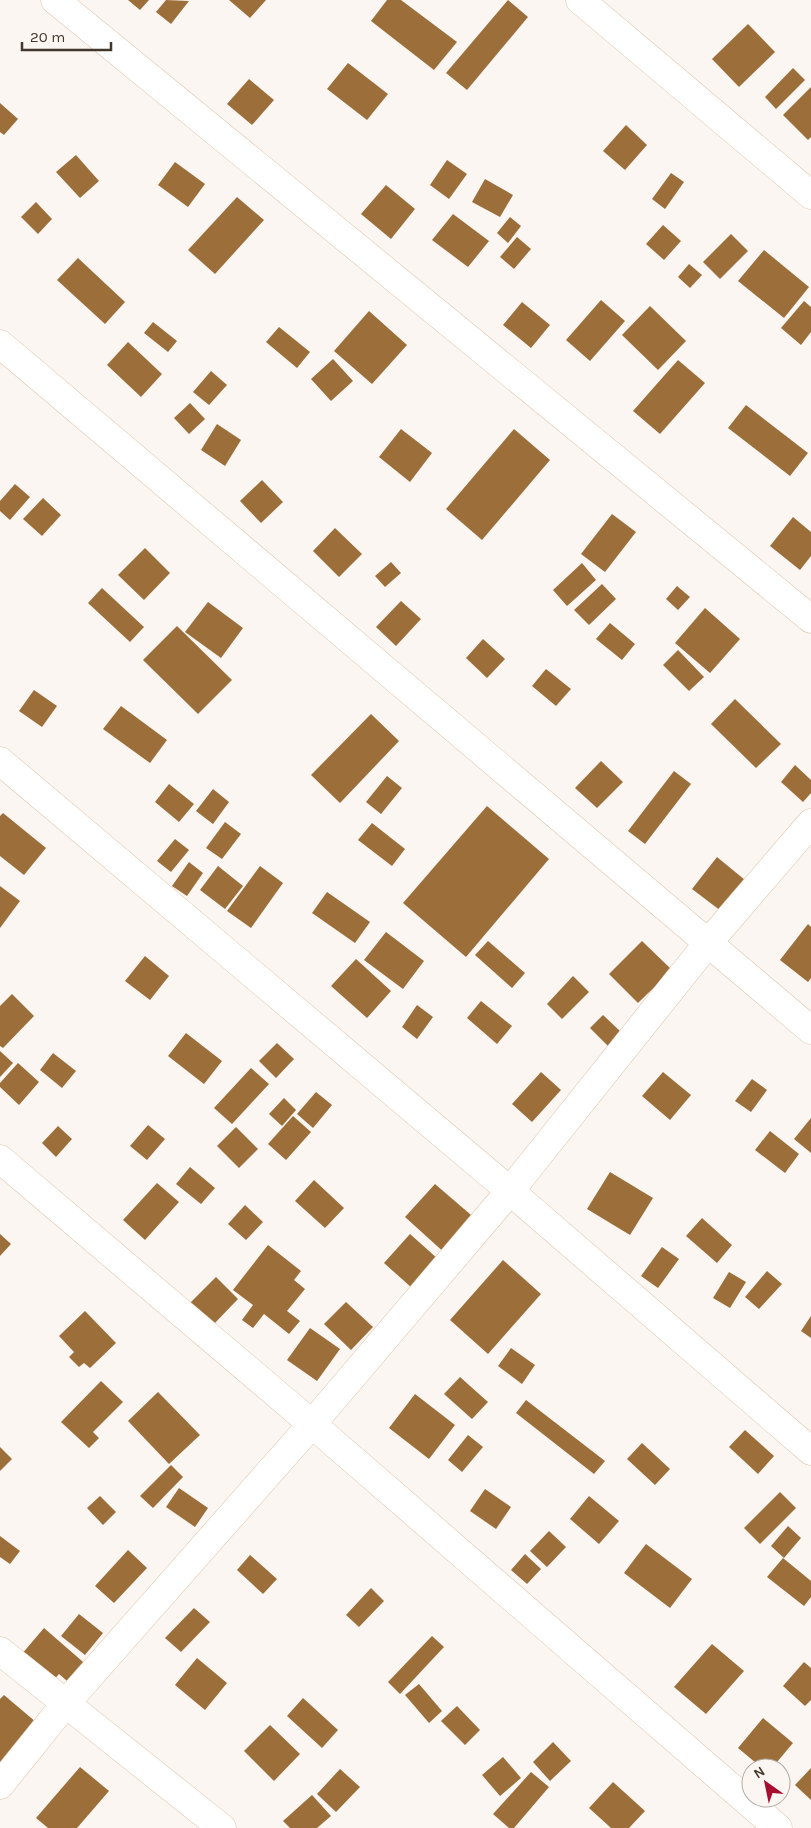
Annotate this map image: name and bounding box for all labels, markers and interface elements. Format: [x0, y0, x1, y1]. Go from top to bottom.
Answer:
scale bar [22, 20, 111, 52]
text: 20 m [30, 28, 65, 46]
north arrow [741, 1758, 791, 1808]
text: N [750, 1763, 768, 1782]

